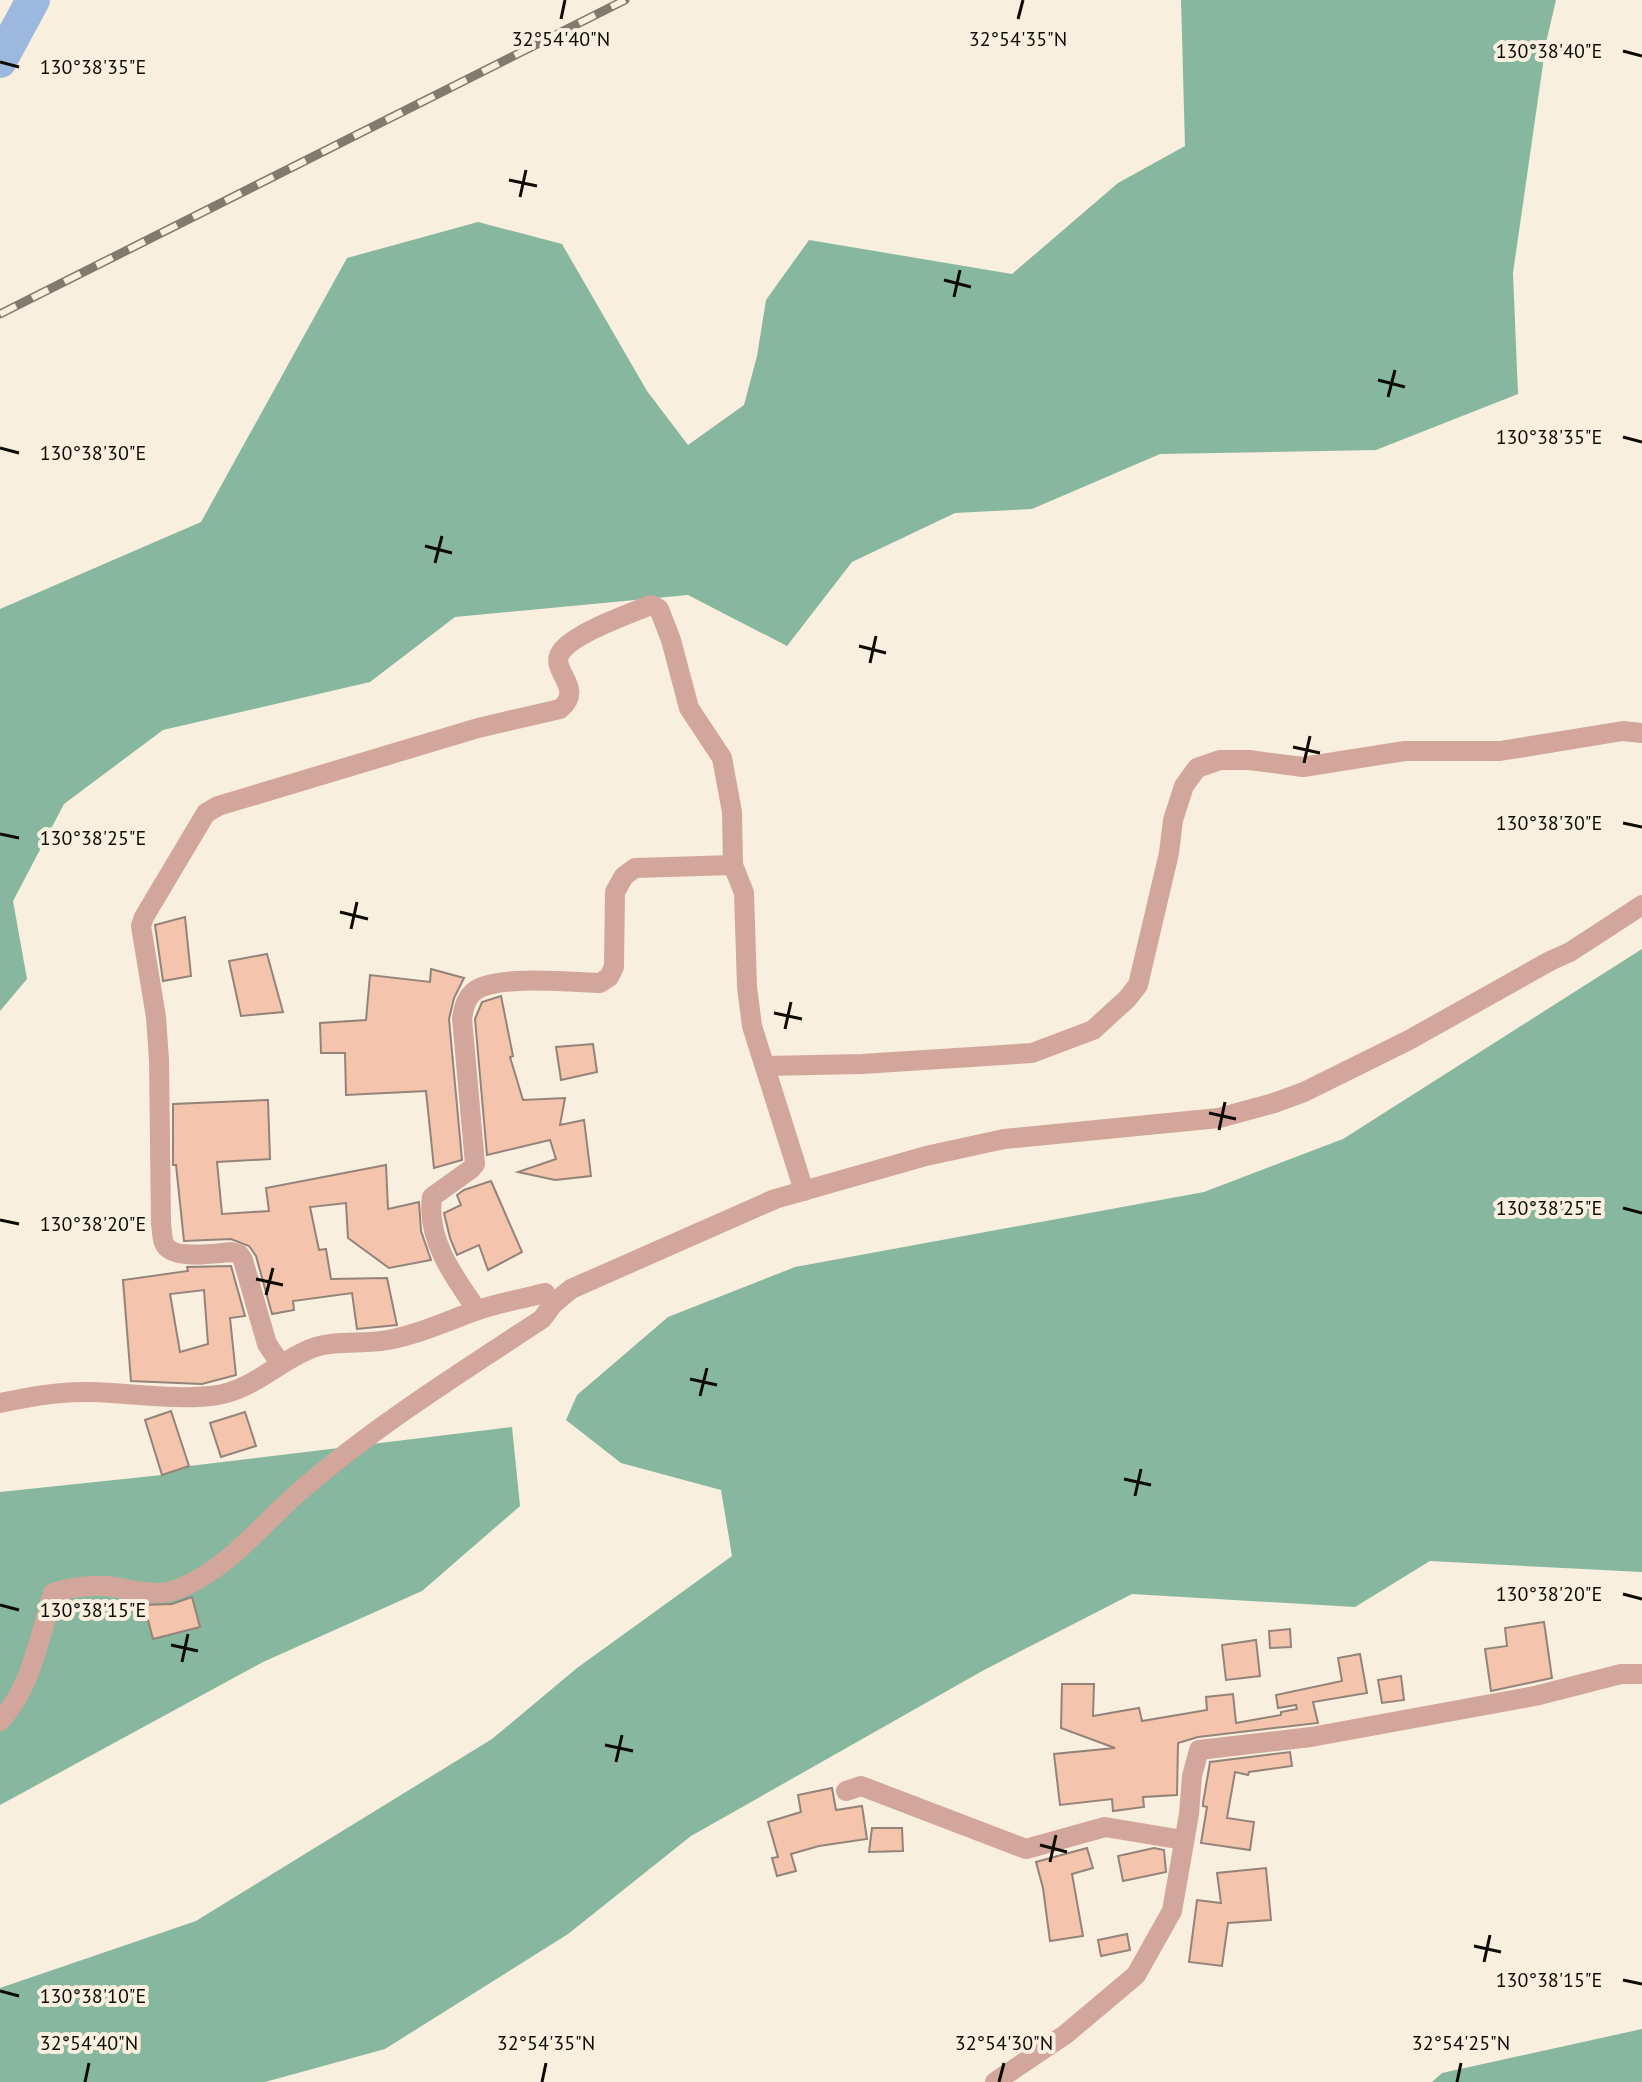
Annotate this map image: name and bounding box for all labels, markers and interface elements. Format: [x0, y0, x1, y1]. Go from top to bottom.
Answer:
text: 32°54'40"N [512, 26, 610, 52]
text: 32°54'35"N [969, 26, 1067, 52]
text: 130°38'40"E [1496, 38, 1602, 64]
text: 130°38'35"E [40, 54, 146, 80]
text: 130°38'35"E [1496, 424, 1602, 450]
text: 130°38'30"E [40, 440, 146, 466]
text: 130°38'30"E [1496, 810, 1602, 836]
text: 130°38'25"E [40, 825, 146, 851]
text: 130°38'25"E [1496, 1195, 1602, 1221]
text: 130°38'20"E [40, 1211, 146, 1237]
text: 130°38'20"E [1496, 1581, 1602, 1607]
text: 130°38'15"E [40, 1597, 146, 1623]
text: 130°38'15"E [1496, 1967, 1602, 1993]
text: 130°38'10"E [40, 1983, 146, 2009]
text: 32°54'40"N [40, 2030, 138, 2056]
text: 32°54'35"N [497, 2030, 595, 2056]
text: 32°54'30"N [955, 2030, 1053, 2056]
text: 32°54'25"N [1412, 2030, 1510, 2056]

